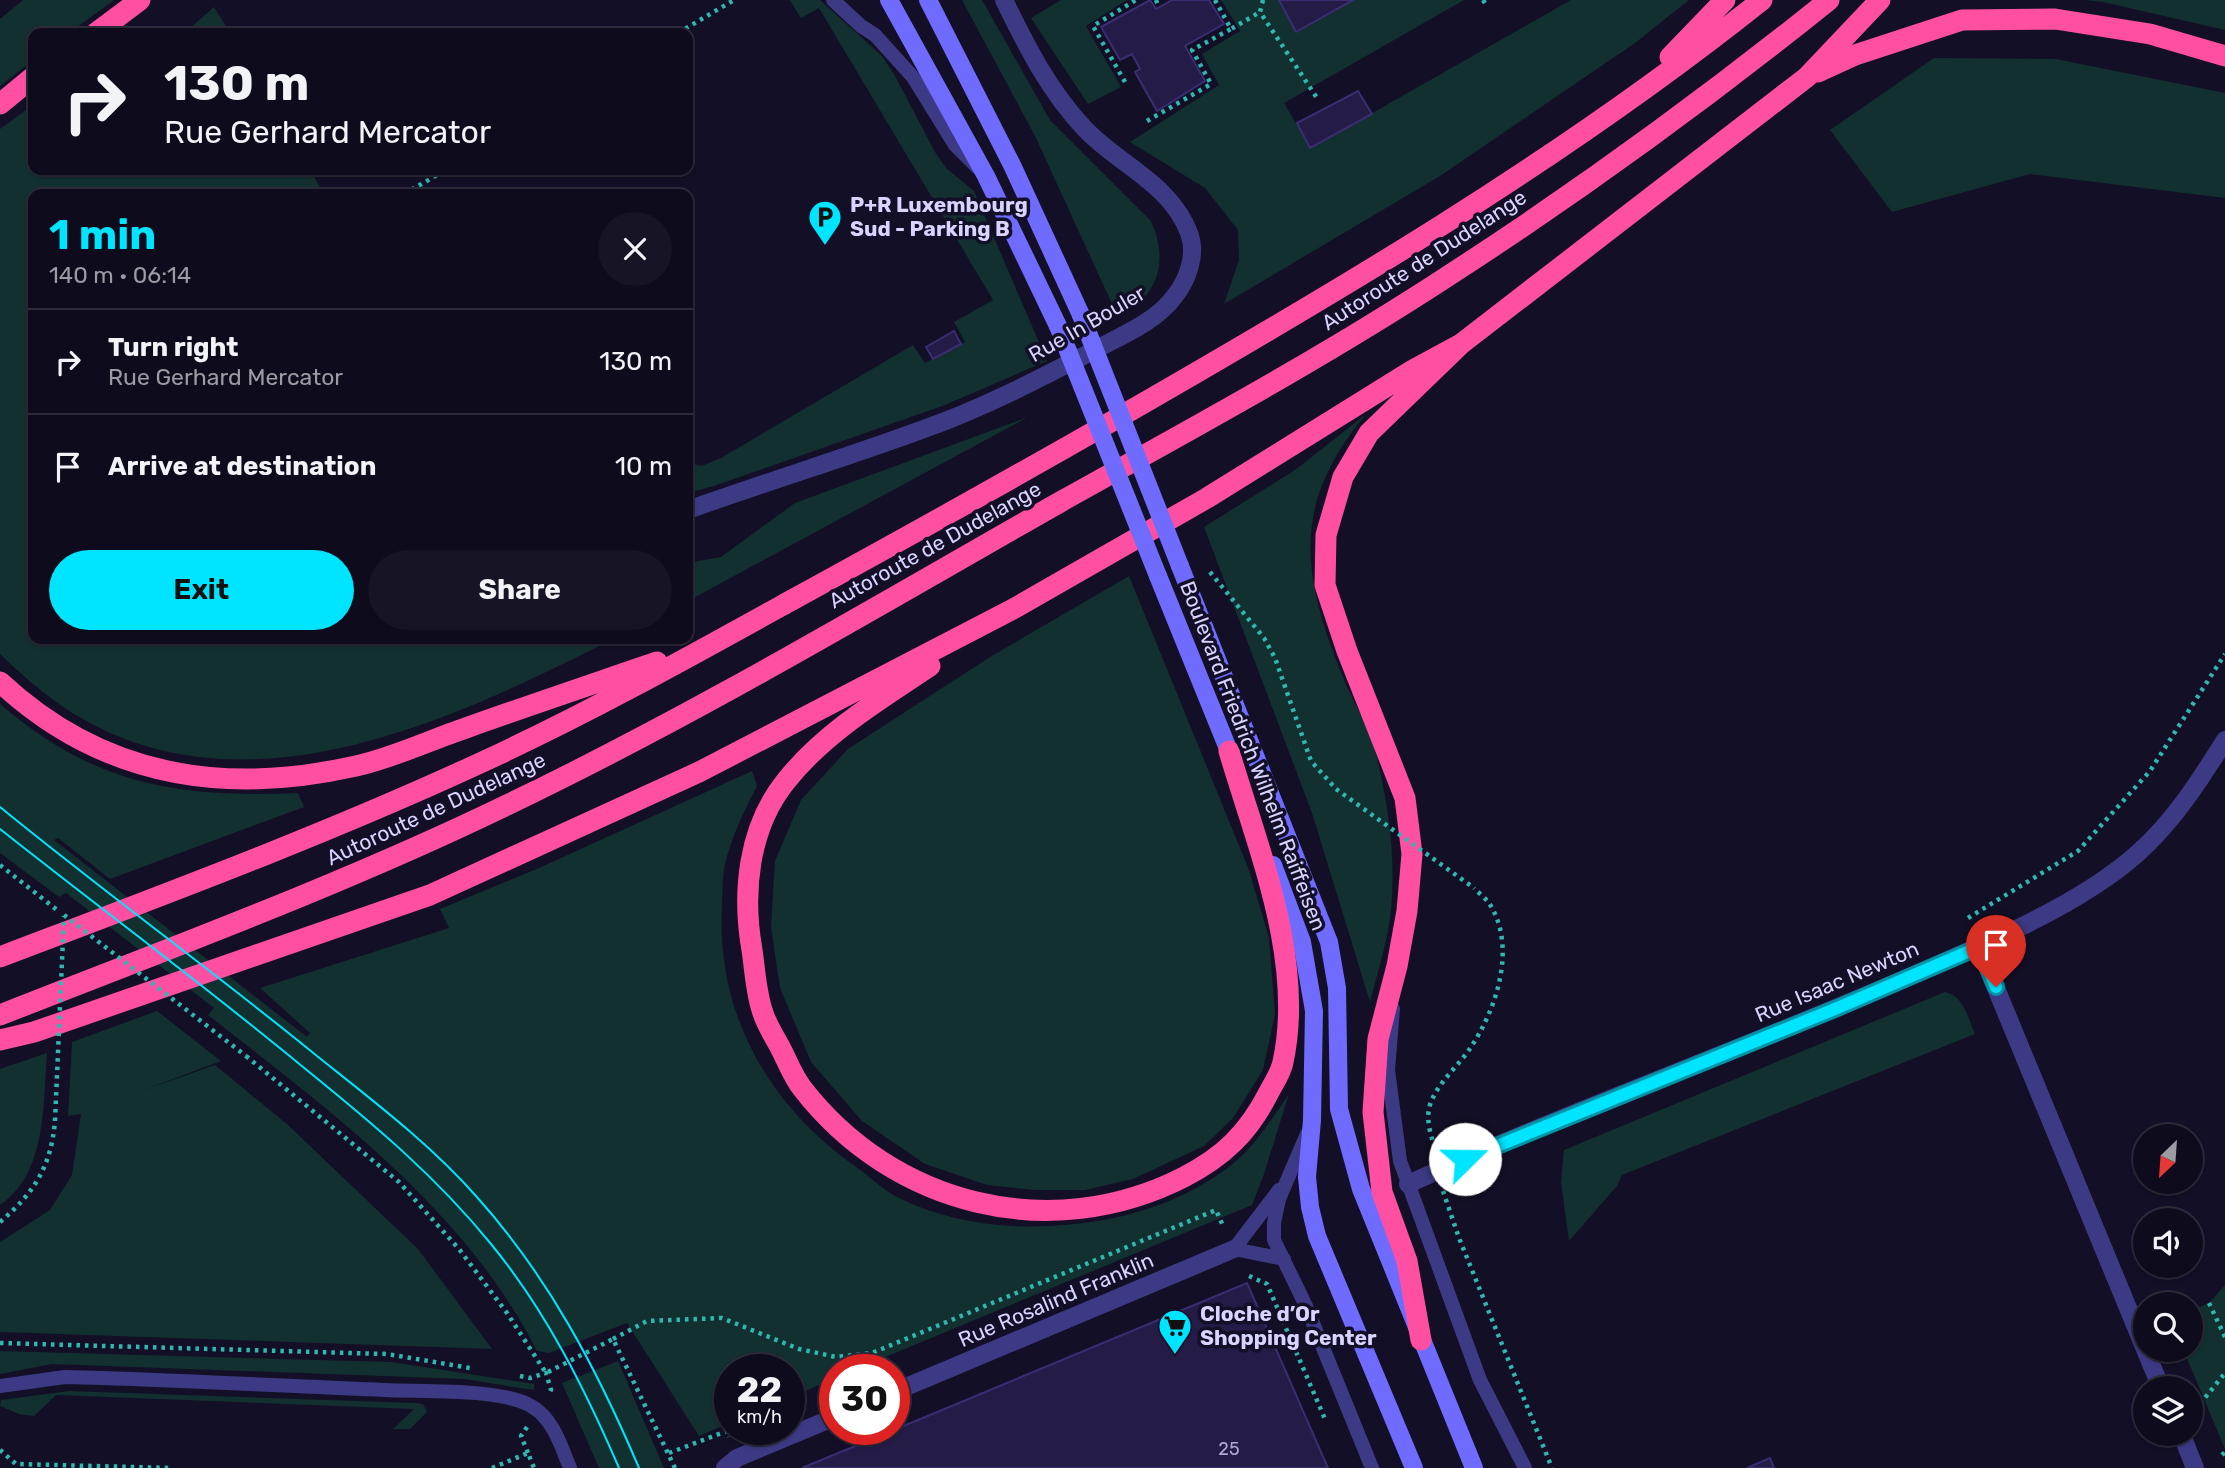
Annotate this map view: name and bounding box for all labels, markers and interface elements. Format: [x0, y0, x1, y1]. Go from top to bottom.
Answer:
text: 130 m [164, 54, 309, 112]
icon: right [49, 56, 140, 147]
text: Rue Gerhard Mercator [164, 113, 491, 151]
street label: Autoroute de Dudelange [1317, 184, 1531, 335]
place label: P+R Luxembourg Sud - Parking B [850, 192, 1028, 241]
parking icon: P+R Luxembourg Sud - Parking B [806, 198, 844, 247]
text: 1 min [49, 210, 156, 260]
button: close [598, 212, 672, 286]
text: 140 m · 06:14 [49, 261, 191, 289]
street label: Rue In Bouler [1024, 280, 1150, 367]
text: Turn right [108, 332, 238, 363]
icon: right [49, 343, 87, 381]
text: 130 m [599, 346, 672, 377]
text: Rue Gerhard Mercator [108, 363, 343, 391]
icon: arrive [49, 448, 87, 486]
text: Arrive at destination [108, 451, 376, 482]
text: 10 m [615, 451, 672, 482]
street label: Autoroute de Dudelange [824, 476, 1045, 613]
button: Exit [49, 550, 354, 630]
button: Share [368, 550, 672, 630]
street label: Boulevard Friedrich Wilhelm Raiffeisen [1175, 578, 1332, 934]
street label: Autoroute de Dudelange [322, 747, 549, 870]
pin [1966, 915, 2026, 987]
icon: arrive [1977, 926, 2015, 964]
street label: Rue Isaac Newton [1751, 936, 1922, 1027]
position arrow [1428, 1122, 1502, 1196]
north arrow [2133, 1124, 2203, 1194]
map controls [2133, 1124, 2203, 1446]
button: sound [2133, 1208, 2203, 1278]
street label: Rue Rosalind Franklin [954, 1247, 1157, 1352]
button: search [2133, 1292, 2203, 1362]
place label: Cloche d’Or Shopping Center [1200, 1301, 1377, 1350]
supermarket icon: Cloche d’Or Shopping Center [1156, 1307, 1194, 1356]
speed limit sign: 30 [819, 1354, 910, 1445]
text: 22 [737, 1369, 782, 1411]
button: layers [2133, 1376, 2203, 1446]
text: km/h [737, 1406, 782, 1428]
house number: 25 [1218, 1438, 1240, 1460]

